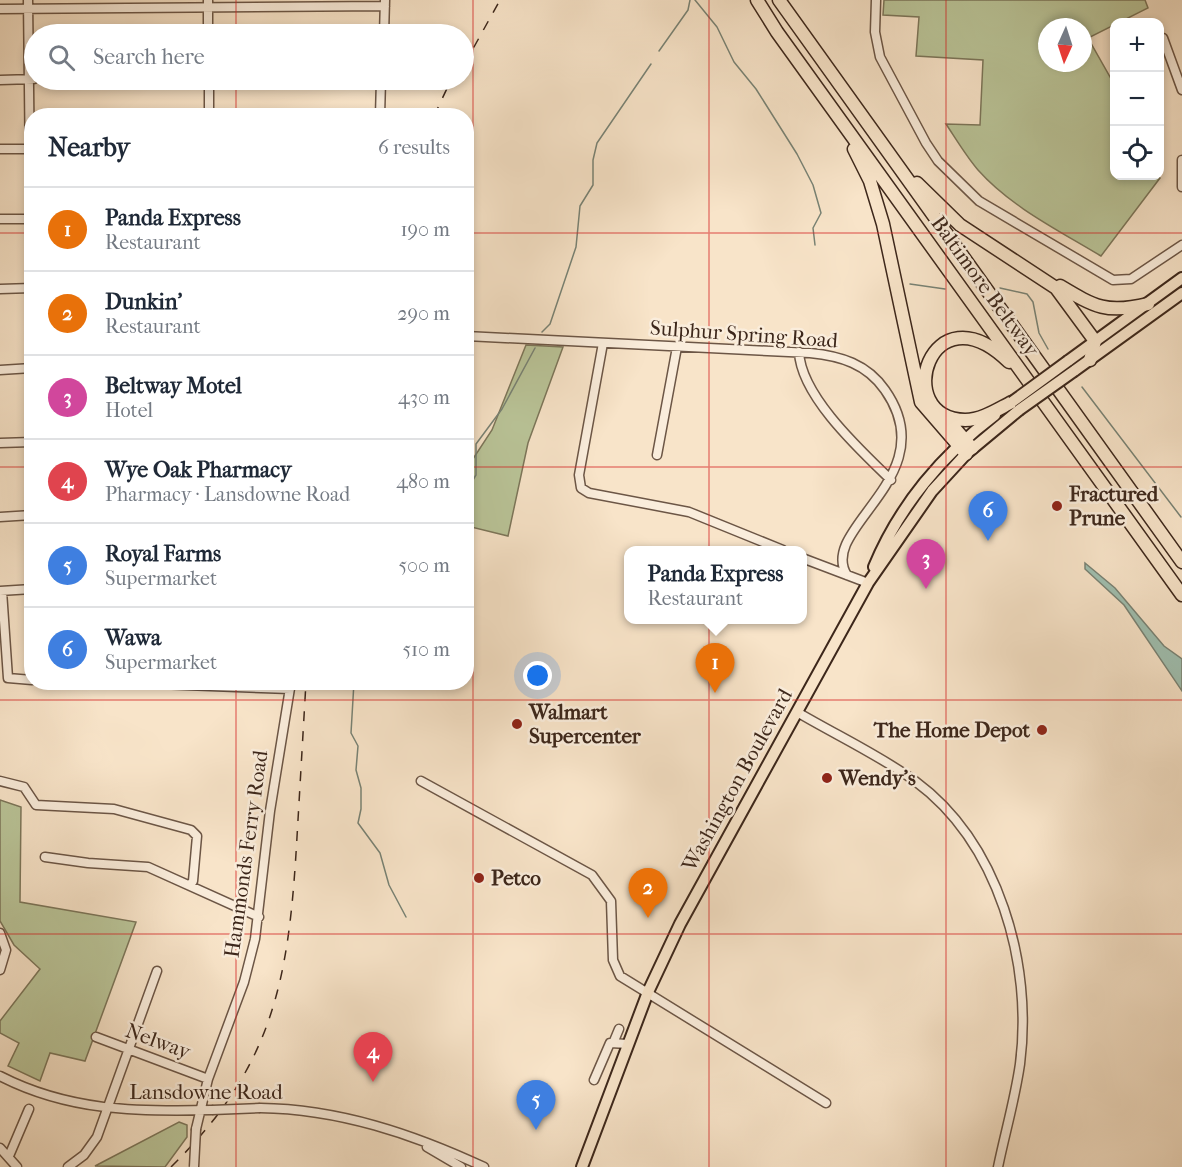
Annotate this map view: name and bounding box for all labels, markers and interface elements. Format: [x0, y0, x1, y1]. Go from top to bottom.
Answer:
north arrow [1038, 18, 1092, 72]
map controls [1110, 18, 1164, 180]
button: + [1110, 18, 1164, 72]
search box [24, 24, 474, 90]
icon: search [45, 41, 78, 74]
text: Search here [93, 44, 205, 70]
button: − [1110, 72, 1164, 126]
button: locate [1110, 126, 1164, 180]
text: Nearby [48, 132, 130, 163]
text: 6 results [378, 136, 450, 159]
text: Panda Express [105, 205, 241, 231]
street label: Baltimore Beltway [926, 211, 1044, 361]
text: 1 [64, 218, 71, 241]
text: 190 m [400, 218, 450, 241]
text: Restaurant [105, 231, 201, 254]
text: Dunkin' [105, 289, 182, 315]
text: 2 [62, 302, 73, 325]
text: 290 m [397, 302, 450, 325]
text: Restaurant [105, 315, 201, 338]
street label: Sulphur Spring Road [649, 315, 839, 353]
text: Beltway Motel [105, 373, 242, 399]
text: 3 [63, 386, 72, 409]
text: 430 m [398, 386, 450, 409]
text: Hotel [105, 399, 153, 422]
text: Wye Oak Pharmacy [105, 457, 291, 483]
text: 4 [62, 470, 73, 493]
text: 480 m [396, 470, 450, 493]
place label: Fractured Prune [1068, 482, 1159, 530]
text: Pharmacy · Lansdowne Road [105, 483, 350, 506]
pin: 6 [968, 492, 1008, 541]
marker: Fractured Prune [1050, 499, 1064, 513]
pin: 3 [906, 540, 946, 589]
text: Royal Farms [105, 541, 221, 567]
popup [624, 546, 807, 624]
text: 5 [63, 554, 72, 577]
text: 500 m [398, 554, 450, 577]
text: Panda Express [648, 561, 783, 587]
text: Supermarket [105, 567, 217, 590]
text: Restaurant [648, 587, 743, 610]
text: Wawa [105, 625, 161, 651]
text: 6 [62, 638, 73, 661]
text: 510 m [402, 638, 450, 661]
pin: 1 [696, 644, 734, 693]
text: Supermarket [105, 651, 217, 674]
your location [523, 661, 552, 690]
street label: Washington Boulevard [676, 684, 797, 876]
place label: Walmart Supercenter [528, 700, 642, 748]
marker: Walmart Supercenter [510, 717, 524, 731]
place label: The Home Depot [873, 718, 1030, 742]
marker: The Home Depot [1035, 723, 1049, 737]
street label: Hammonds Ferry Road [220, 748, 273, 959]
place label: Wendy's [838, 766, 916, 790]
marker: Wendy's [820, 771, 834, 785]
place label: Petco [491, 866, 541, 890]
pin: 2 [628, 868, 668, 918]
marker: Petco [472, 871, 486, 885]
street label: Nelway [122, 1018, 195, 1064]
pin: 4 [354, 1032, 392, 1082]
street label: Lansdowne Road [129, 1080, 283, 1104]
pin: 5 [516, 1080, 556, 1130]

